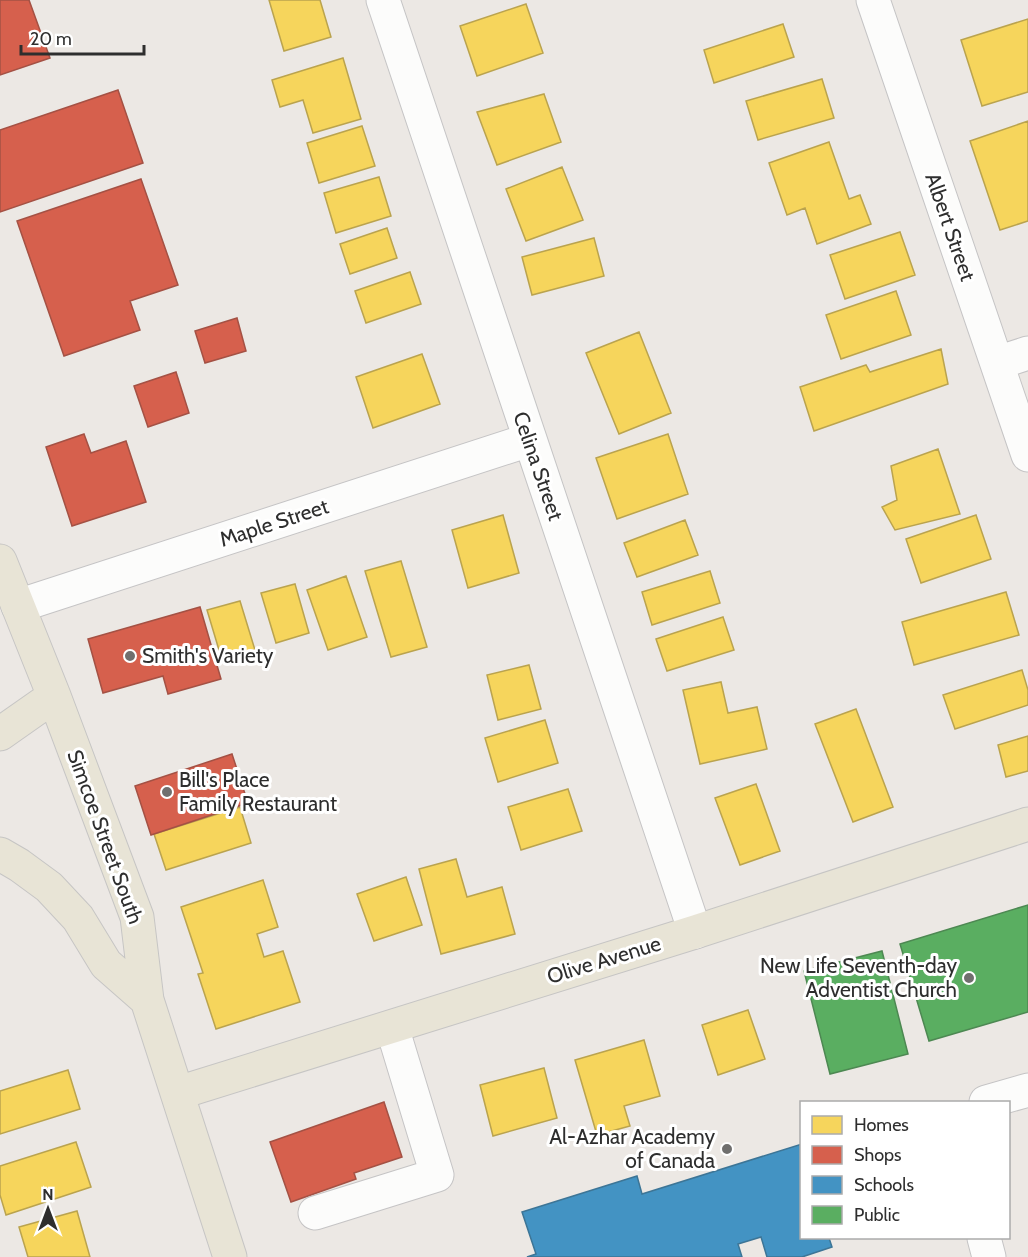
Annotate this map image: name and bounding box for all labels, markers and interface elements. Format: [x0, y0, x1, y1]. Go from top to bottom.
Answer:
scale bar [21, 18, 144, 56]
text: 20 m [30, 28, 72, 50]
street label: Albert Street [920, 170, 981, 284]
street label: Celina Street [508, 408, 569, 523]
street label: Maple Street [216, 493, 331, 552]
place label: Smith's Variety [142, 643, 274, 668]
marker: Smith's Variety [123, 649, 137, 663]
street label: Simcoe Street South [62, 746, 149, 927]
place label: Bill's Place Family Restaurant [179, 767, 337, 816]
marker: Bill's Place Family Restaurant [160, 785, 174, 799]
street label: Olive Avenue [544, 930, 664, 989]
place label: New Life Seventh-day Adventist Church [760, 953, 957, 1002]
marker: New Life Seventh-day Adventist Church [962, 971, 976, 985]
legend [800, 1101, 1010, 1239]
text: Homes [854, 1114, 909, 1136]
place label: Al-Azhar Academy of Canada [549, 1124, 715, 1173]
marker: Al-Azhar Academy of Canada [720, 1142, 734, 1156]
text: Shops [854, 1144, 902, 1166]
text: Schools [854, 1174, 914, 1196]
north arrow [18, 1179, 78, 1239]
text: N [42, 1185, 54, 1204]
text: Public [854, 1204, 900, 1226]

